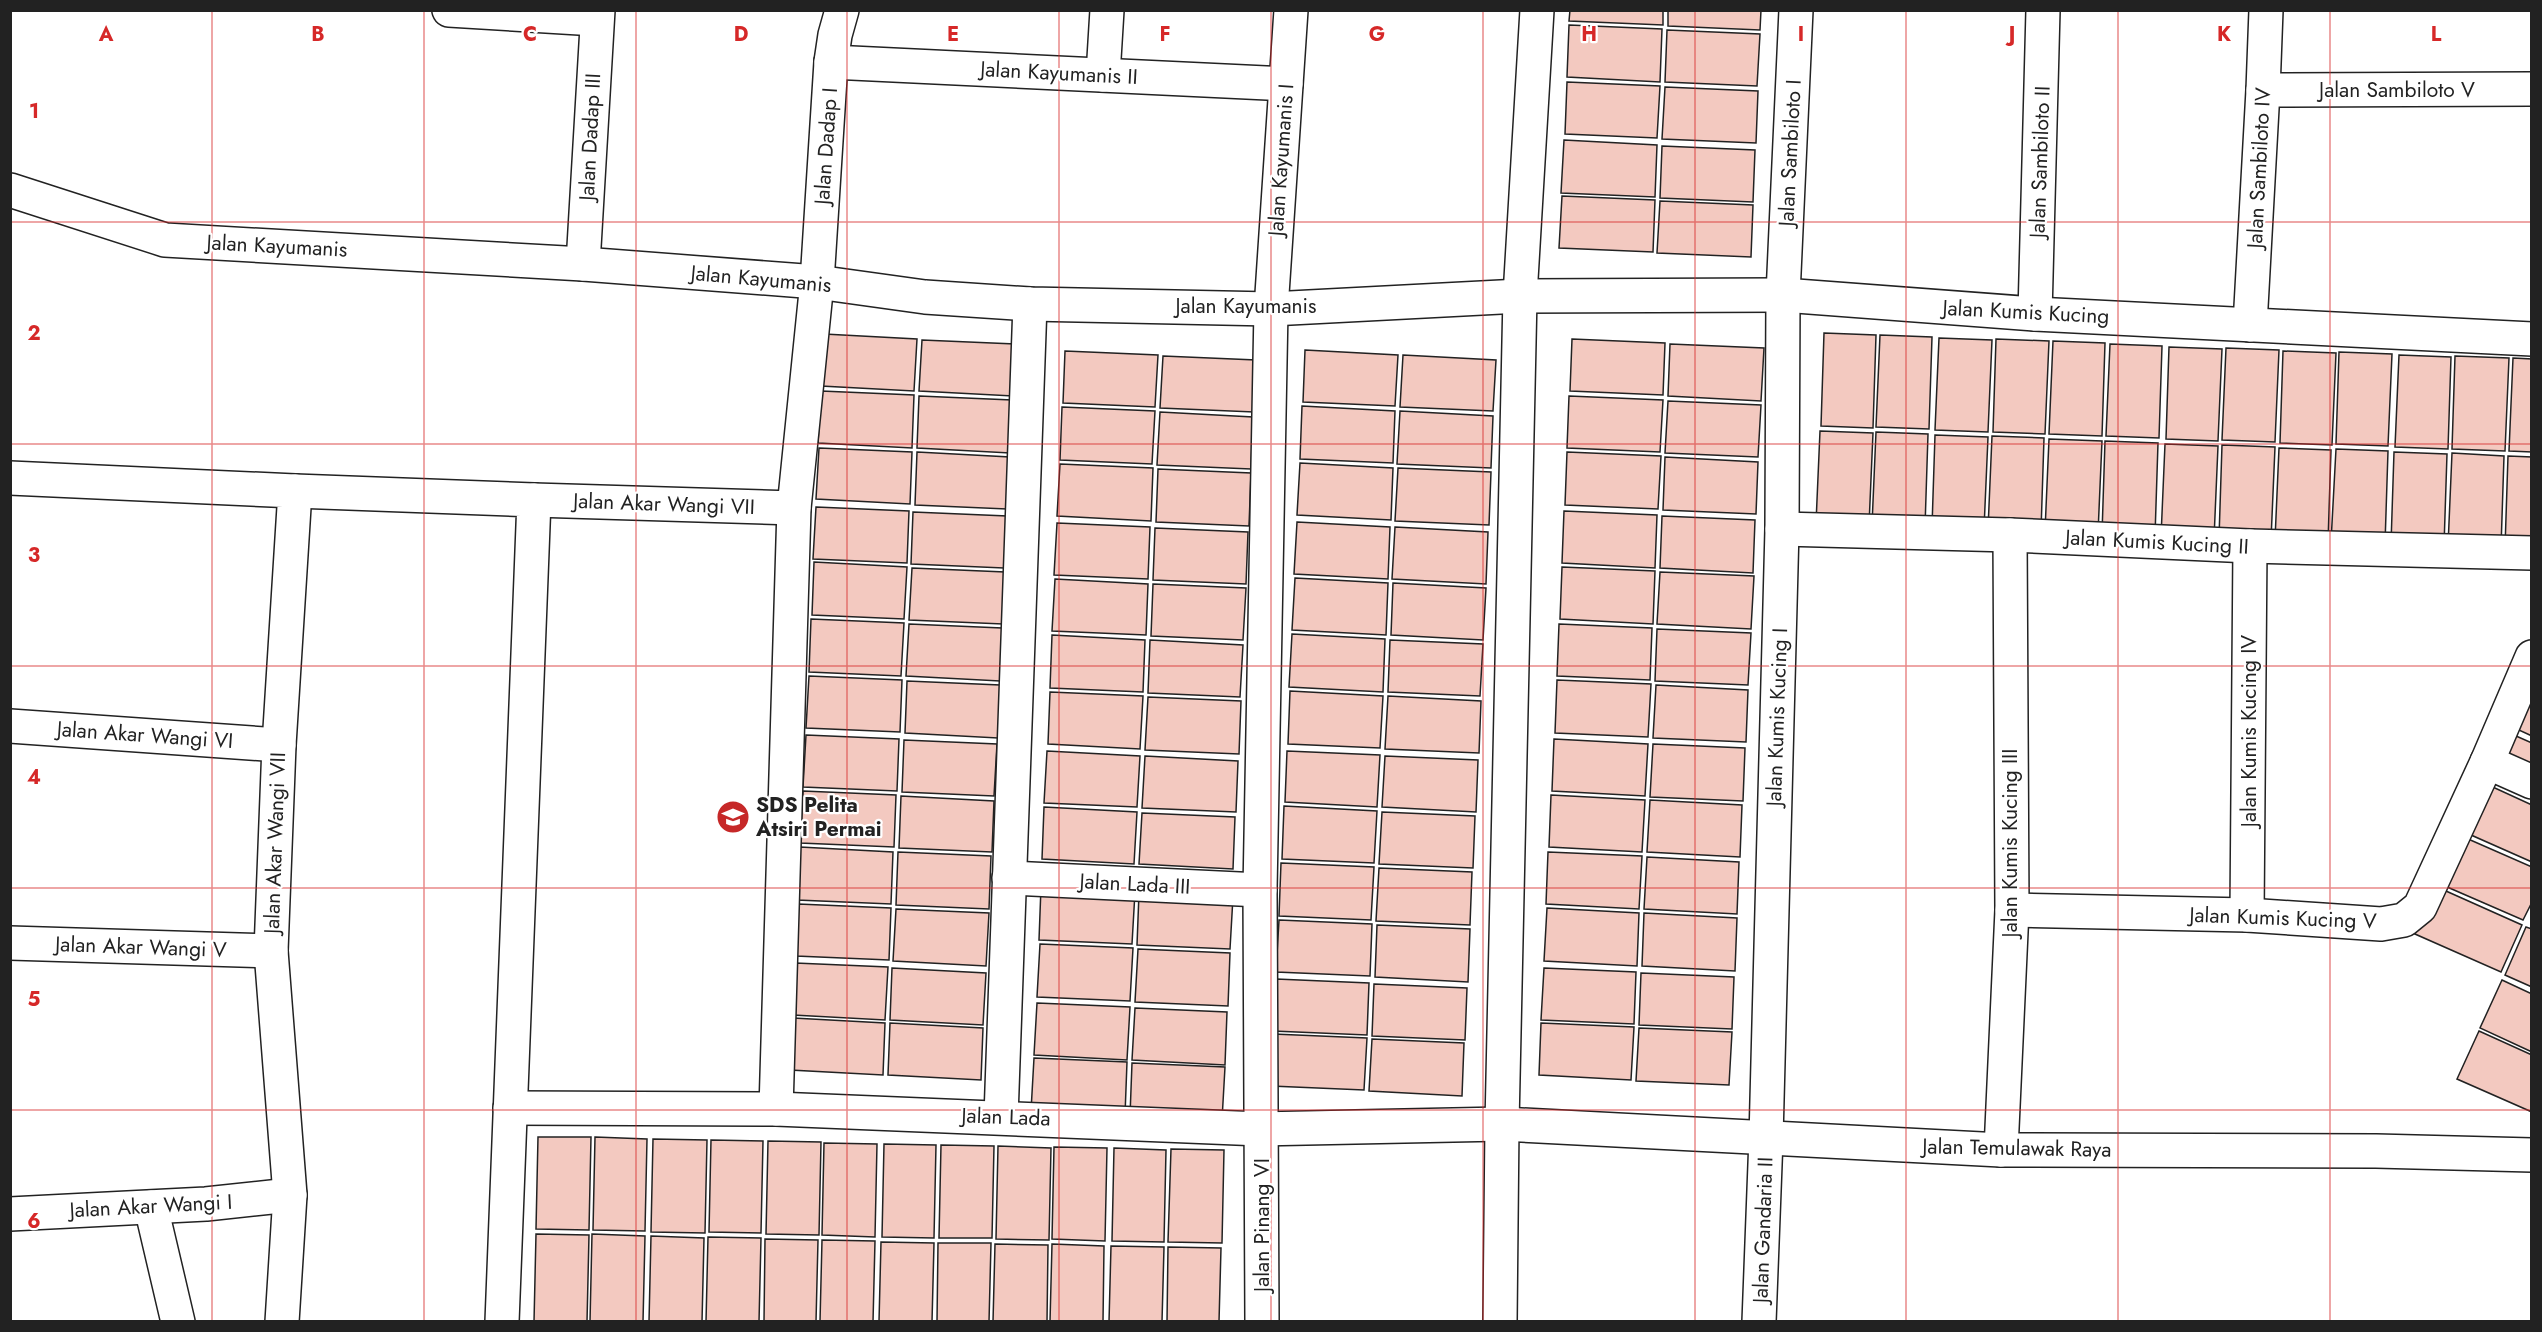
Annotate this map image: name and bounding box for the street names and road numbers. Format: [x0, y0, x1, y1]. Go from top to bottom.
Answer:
street label: Jalan Kayumanis II [977, 54, 1138, 92]
street label: Jalan Dadap III [572, 73, 608, 204]
street label: Jalan Sambiloto V [2316, 75, 2475, 105]
street label: Jalan Sambiloto I [1771, 79, 1809, 230]
street label: Jalan Kayumanis I [1261, 83, 1301, 240]
street label: Jalan Sambiloto II [2022, 85, 2058, 242]
street label: Jalan Dadap I [807, 86, 845, 209]
street label: Jalan Sambiloto IV [2240, 87, 2278, 252]
street label: Jalan Kayumanis [203, 227, 348, 265]
street label: Jalan Kayumanis [686, 258, 833, 300]
street label: Jalan Kayumanis [1173, 291, 1316, 321]
street label: Jalan Kumis Kucing [1939, 292, 2110, 331]
street label: Jalan Akar Wangi VII [570, 486, 755, 522]
street label: Jalan Kumis Kucing II [2062, 522, 2249, 562]
street label: Jalan Kumis Kucing I [1759, 627, 1795, 810]
street label: Jalan Kumis Kucing IV [2234, 635, 2264, 830]
street label: Jalan Akar Wangi VI [53, 714, 234, 756]
street label: Jalan Kumis Kucing III [1995, 749, 2025, 940]
street label: Jalan Akar Wangi VII [257, 752, 293, 937]
street label: Jalan Lada III [1076, 866, 1191, 902]
street label: Jalan Kumis Kucing V [2186, 900, 2377, 936]
street label: Jalan Akar Wangi V [52, 929, 227, 965]
street label: Jalan Lada [958, 1100, 1051, 1134]
street label: Jalan Temulawak Raya [1919, 1131, 2112, 1165]
street label: Jalan Gandaria II [1745, 1156, 1781, 1307]
street label: Jalan Pinang VI [1247, 1158, 1277, 1295]
street label: Jalan Akar Wangi I [66, 1187, 233, 1225]

